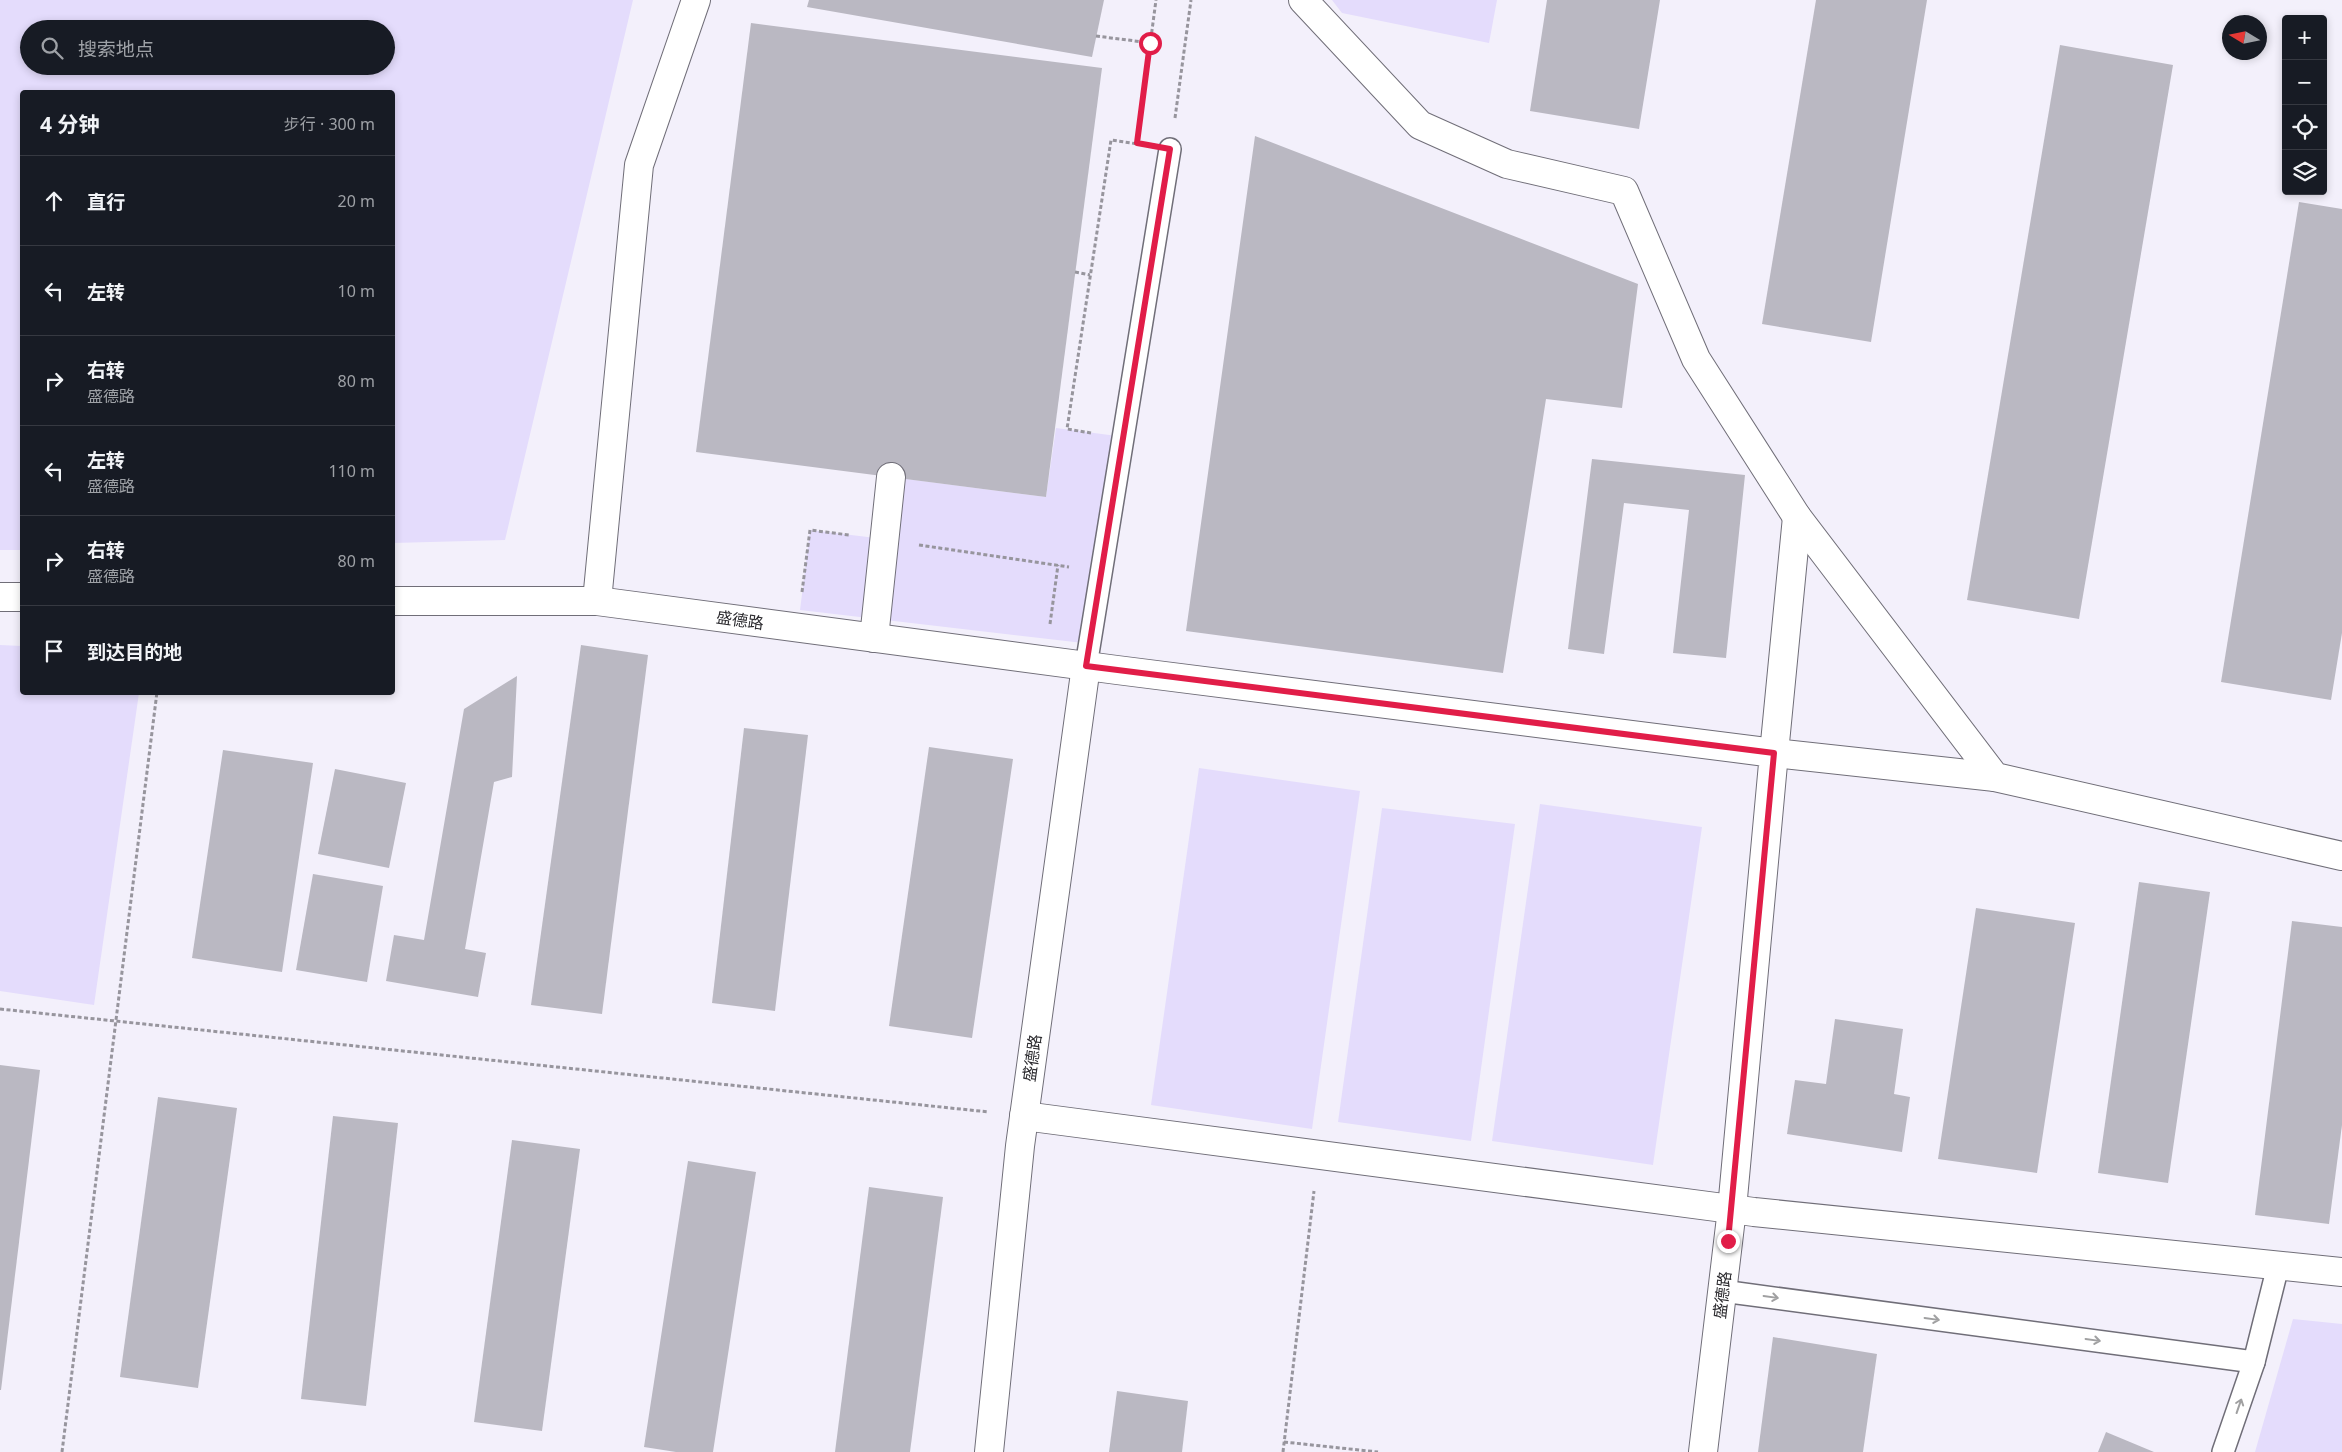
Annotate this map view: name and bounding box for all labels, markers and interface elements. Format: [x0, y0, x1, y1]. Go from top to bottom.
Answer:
north arrow [2222, 15, 2267, 60]
map controls [2282, 15, 2327, 195]
button: + [2282, 15, 2327, 60]
search box [20, 20, 395, 75]
route start [1139, 32, 1162, 55]
icon: search [38, 34, 66, 62]
text: 搜索地点 [78, 36, 154, 62]
button: − [2282, 60, 2327, 105]
button: locate [2282, 105, 2327, 150]
text: 4 分钟 [40, 110, 99, 138]
text: 步行 · 300 m [284, 113, 375, 135]
button: layers [2282, 150, 2327, 195]
icon: ahead [40, 187, 68, 215]
text: 直行 [87, 189, 125, 215]
text: 20 m [338, 190, 375, 212]
icon: left [40, 277, 68, 305]
text: 左转 [87, 279, 125, 305]
text: 10 m [338, 280, 375, 302]
text: 右转 [87, 357, 125, 383]
icon: right [40, 367, 68, 395]
text: 80 m [338, 370, 375, 392]
text: 盛德路 [87, 385, 135, 407]
text: 左转 [87, 447, 125, 473]
icon: left [40, 457, 68, 485]
text: 110 m [328, 460, 375, 482]
text: 盛德路 [87, 475, 135, 497]
text: 右转 [87, 537, 125, 563]
icon: right [40, 547, 68, 575]
text: 80 m [338, 550, 375, 572]
text: 盛德路 [87, 565, 135, 587]
street label: 盛德路 [715, 606, 765, 634]
icon: arrive [40, 637, 68, 665]
text: 到达目的地 [87, 639, 182, 665]
street label: 盛德路 [1018, 1033, 1046, 1083]
route end [1717, 1230, 1740, 1253]
street label: 盛德路 [1708, 1270, 1736, 1320]
one-way arrow [1762, 1293, 1778, 1303]
one-way arrow [1923, 1314, 1939, 1324]
one-way arrow [2084, 1336, 2100, 1346]
one-way arrow [2235, 1399, 2244, 1414]

